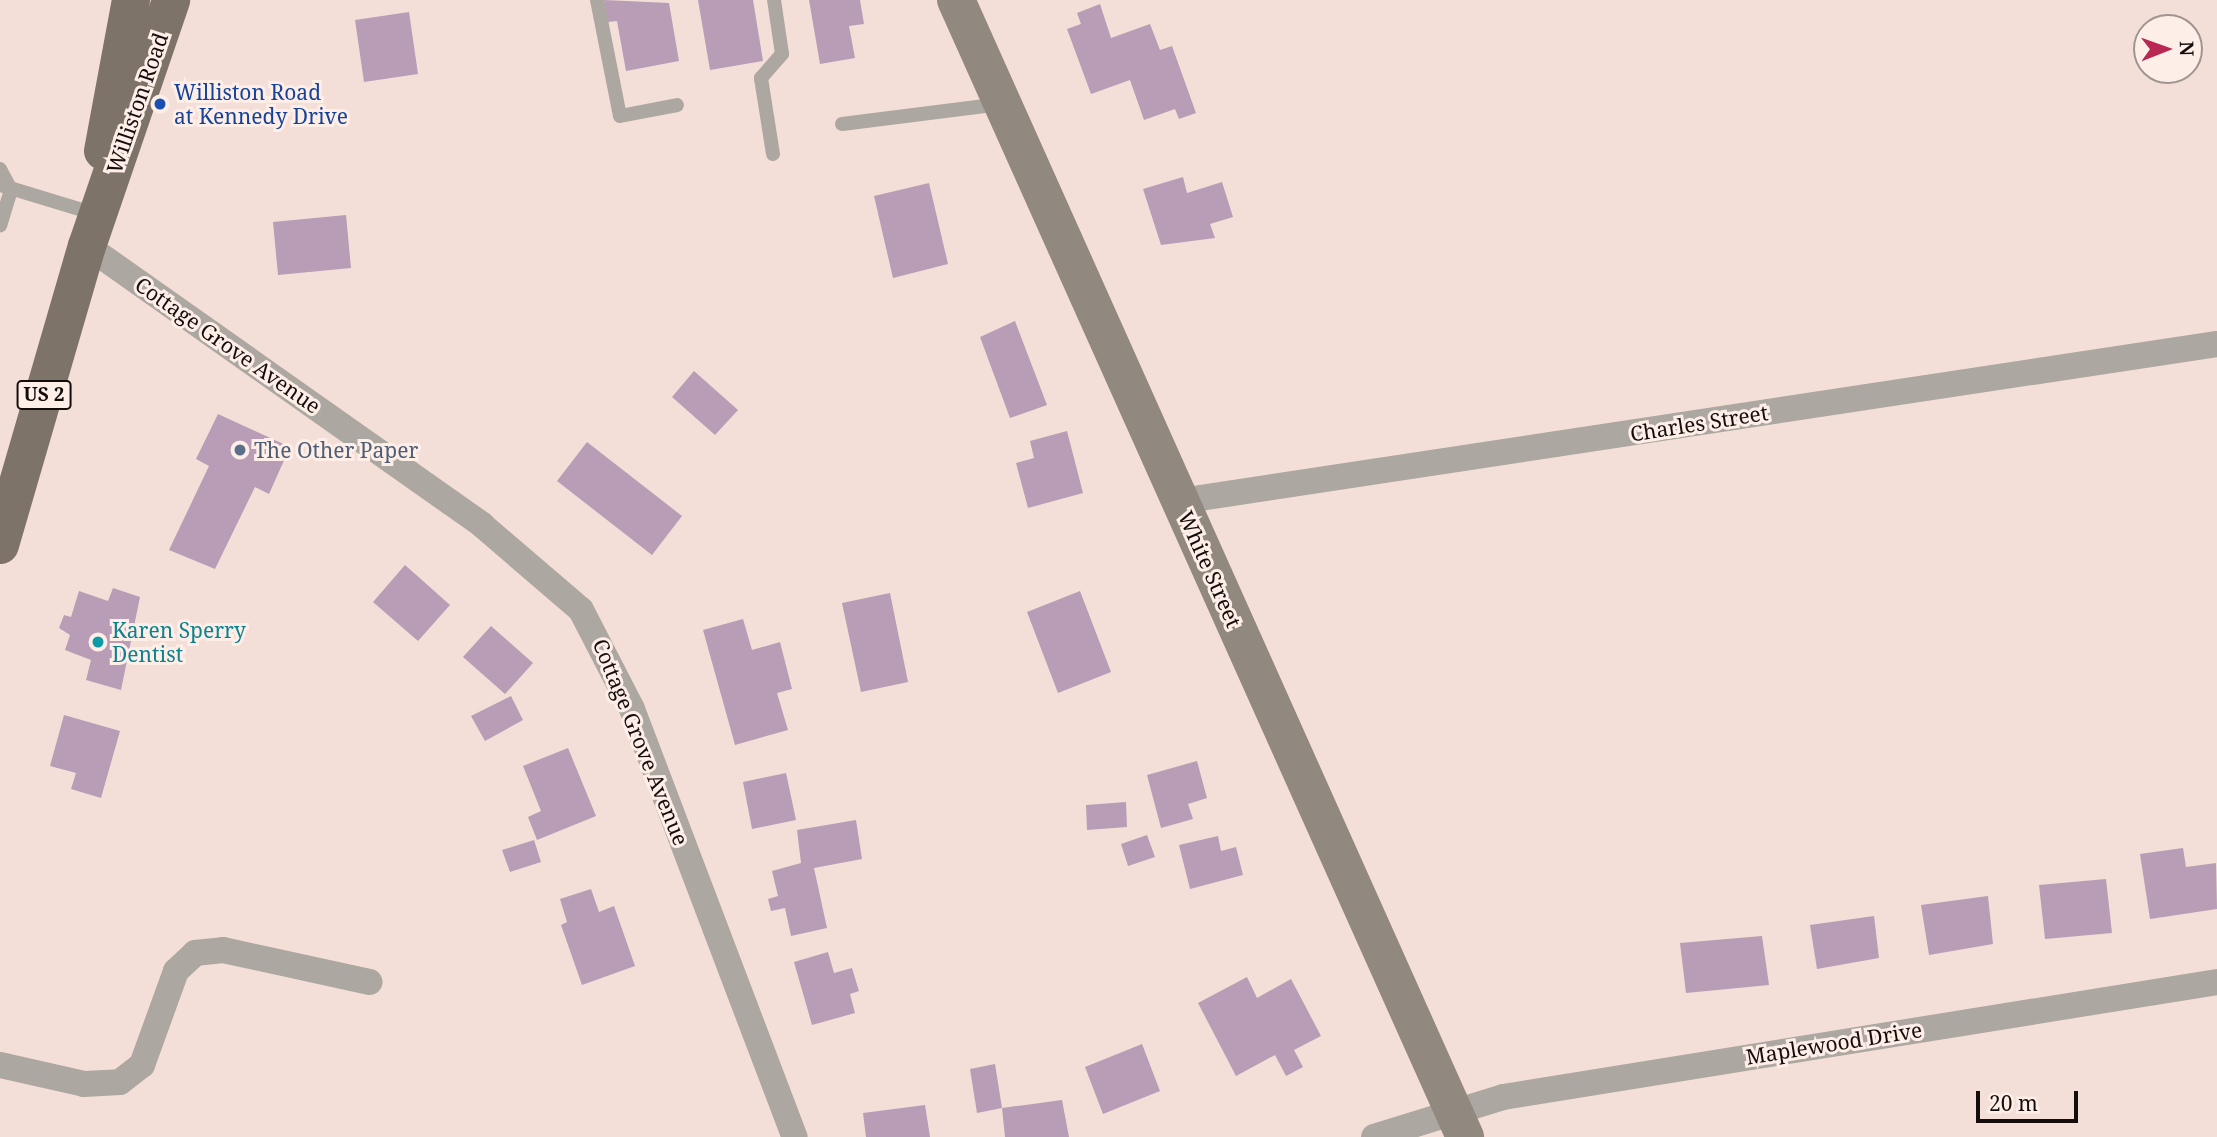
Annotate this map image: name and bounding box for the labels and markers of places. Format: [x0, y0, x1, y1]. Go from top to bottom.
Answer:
place label: Williston Road at Kennedy Drive [174, 79, 348, 129]
marker: Williston Road at Kennedy Drive [152, 96, 168, 112]
place label: The Other Paper [254, 437, 418, 463]
marker: The Other Paper [232, 442, 248, 458]
place label: Karen Sperry Dentist [112, 617, 246, 667]
marker: Karen Sperry Dentist [90, 634, 106, 650]

